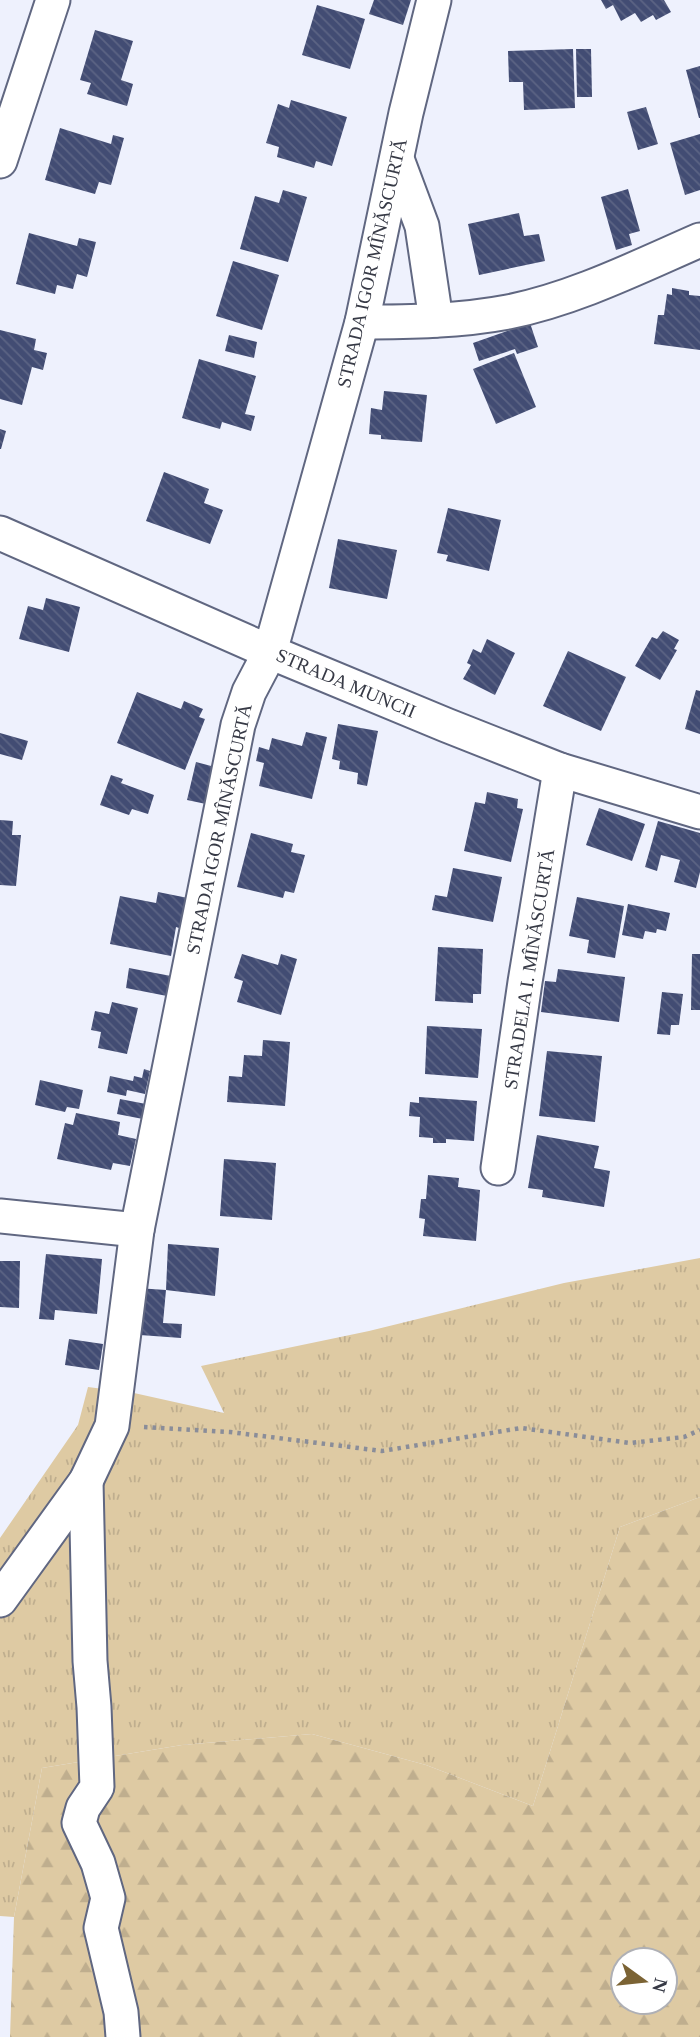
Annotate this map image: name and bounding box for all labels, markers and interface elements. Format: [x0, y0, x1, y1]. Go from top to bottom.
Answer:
street label: STRADA IGOR MÎNĂSCURTĂ [333, 136, 411, 390]
street label: STRADA MUNCII [273, 644, 419, 722]
street label: STRADA IGOR MÎNĂSCURTĂ [182, 702, 256, 956]
street label: STRADELA I. MÎNĂSCURTĂ [500, 847, 558, 1091]
north arrow [609, 1946, 679, 2016]
text: N [648, 1976, 672, 1995]

